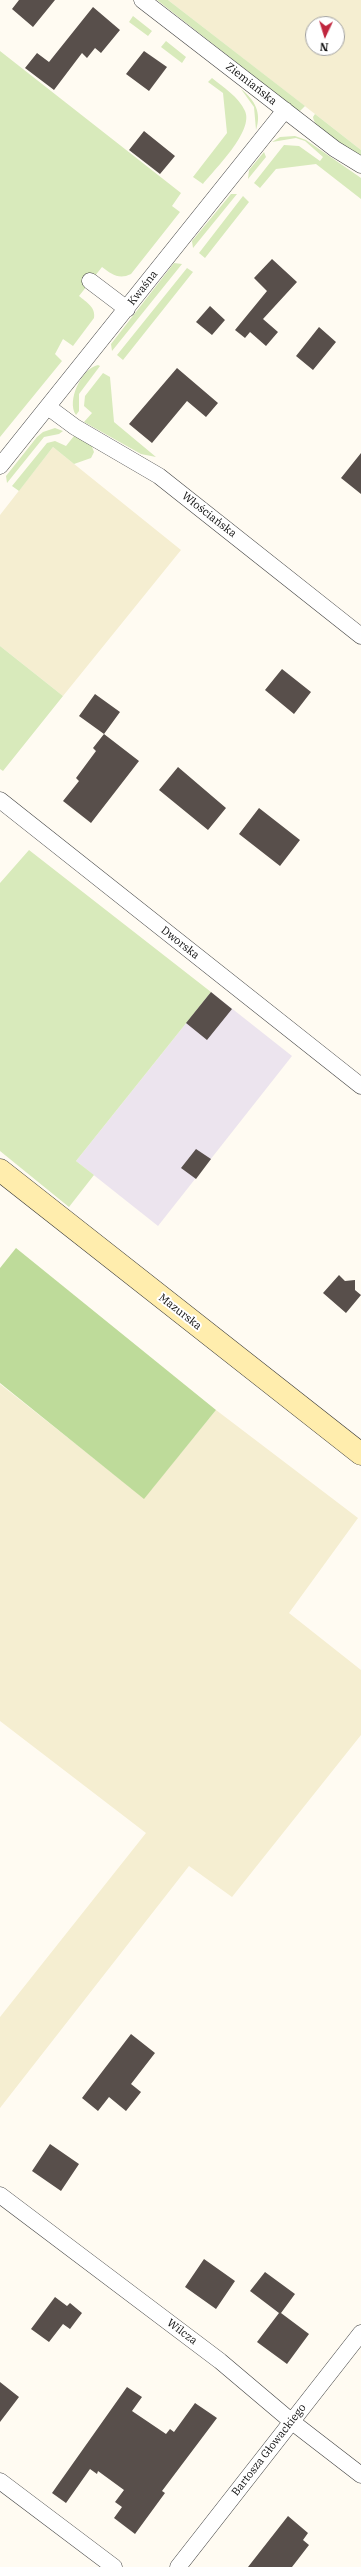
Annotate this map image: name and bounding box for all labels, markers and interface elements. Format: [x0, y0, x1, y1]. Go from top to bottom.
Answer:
north arrow [305, 16, 345, 56]
text: N [319, 40, 329, 54]
street label: Ziemiańska [223, 60, 279, 108]
street label: Kwaśna [125, 268, 161, 308]
street label: Włościańska [179, 490, 239, 540]
street label: Dworska [158, 924, 202, 962]
street label: Mazurska [156, 1291, 204, 1333]
street label: Wilcza [164, 2316, 200, 2348]
street label: Bartosza Głowackiego [229, 2401, 309, 2499]

